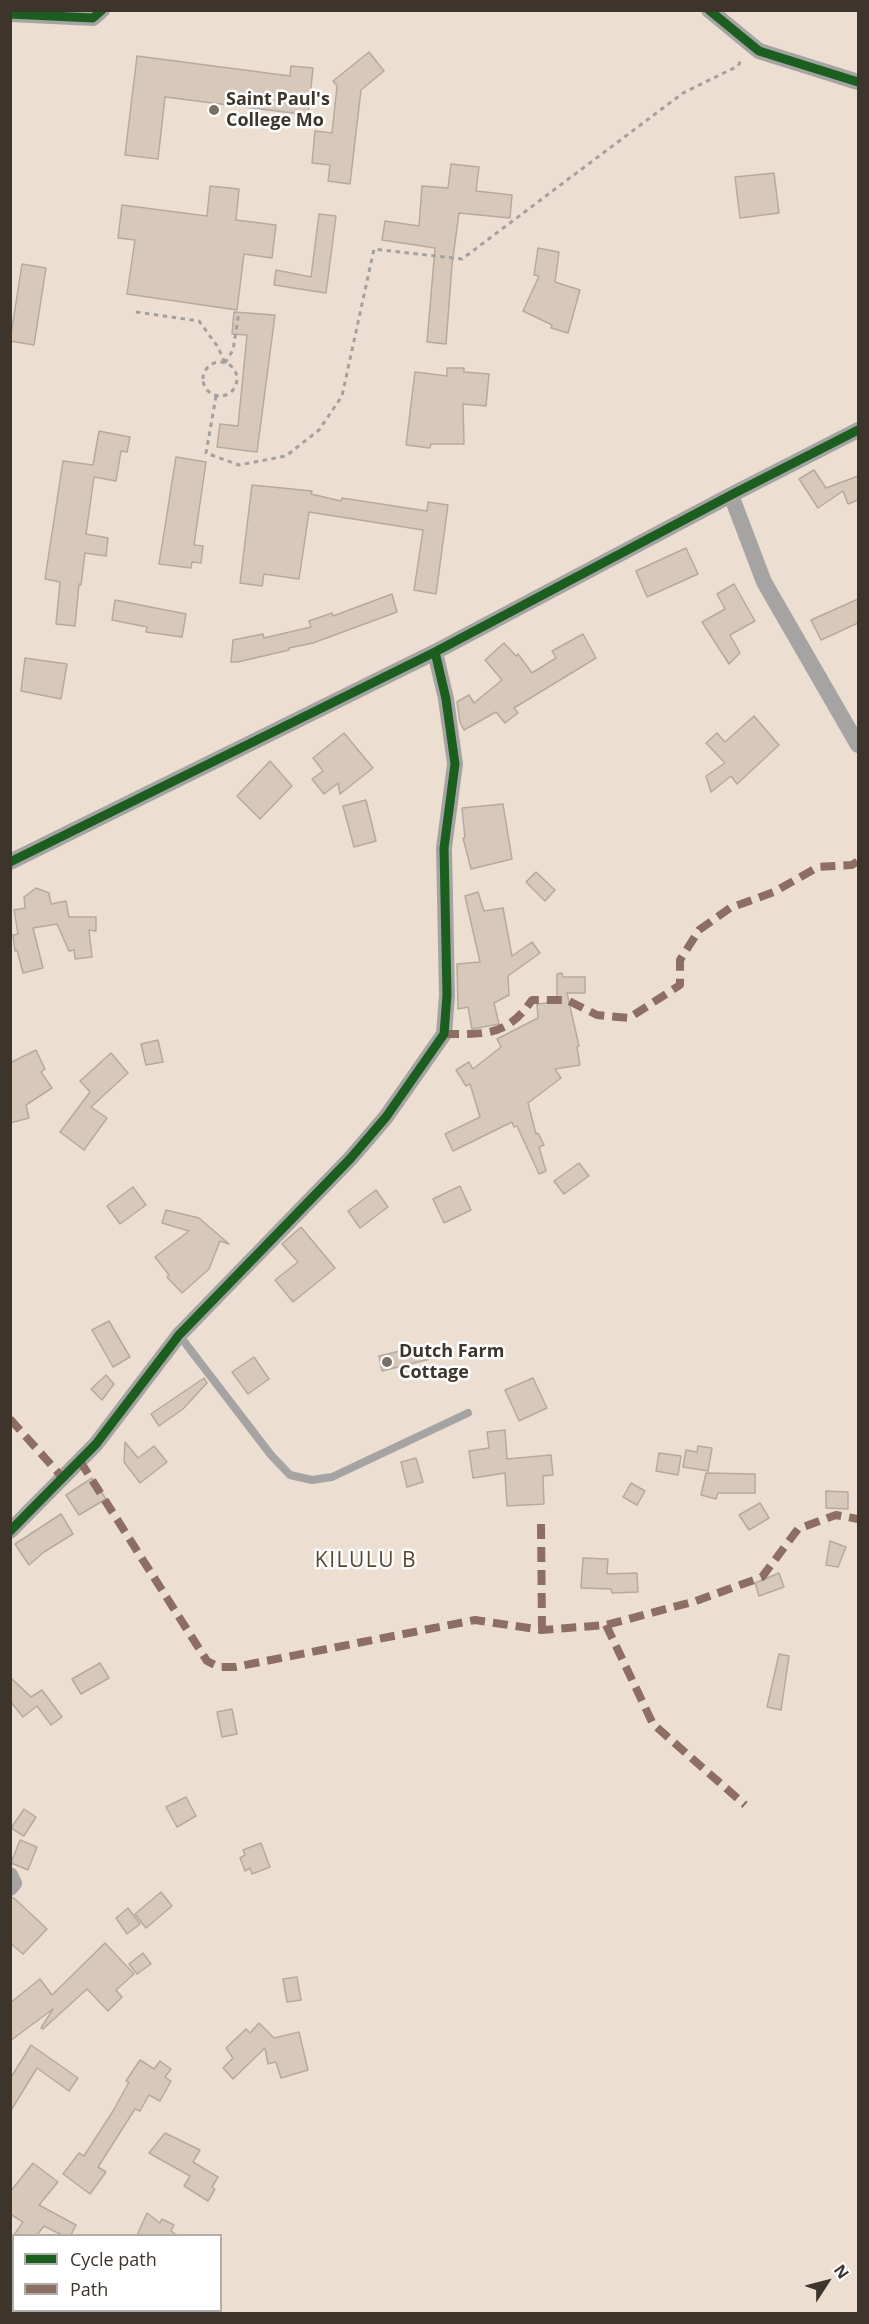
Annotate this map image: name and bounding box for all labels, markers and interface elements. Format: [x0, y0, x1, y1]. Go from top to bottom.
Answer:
place label: Saint Paul's College Mo [226, 89, 330, 132]
marker: Saint Paul's College Mo [207, 103, 221, 117]
place label: Dutch Farm Cottage [399, 1341, 504, 1384]
marker: Dutch Farm Cottage [380, 1355, 394, 1369]
district label: KILULU B [315, 1548, 417, 1574]
legend [12, 2234, 222, 2312]
text: Cycle path [70, 2247, 157, 2271]
north arrow [797, 2252, 857, 2312]
text: N [829, 2260, 854, 2283]
text: Path [70, 2277, 108, 2301]

